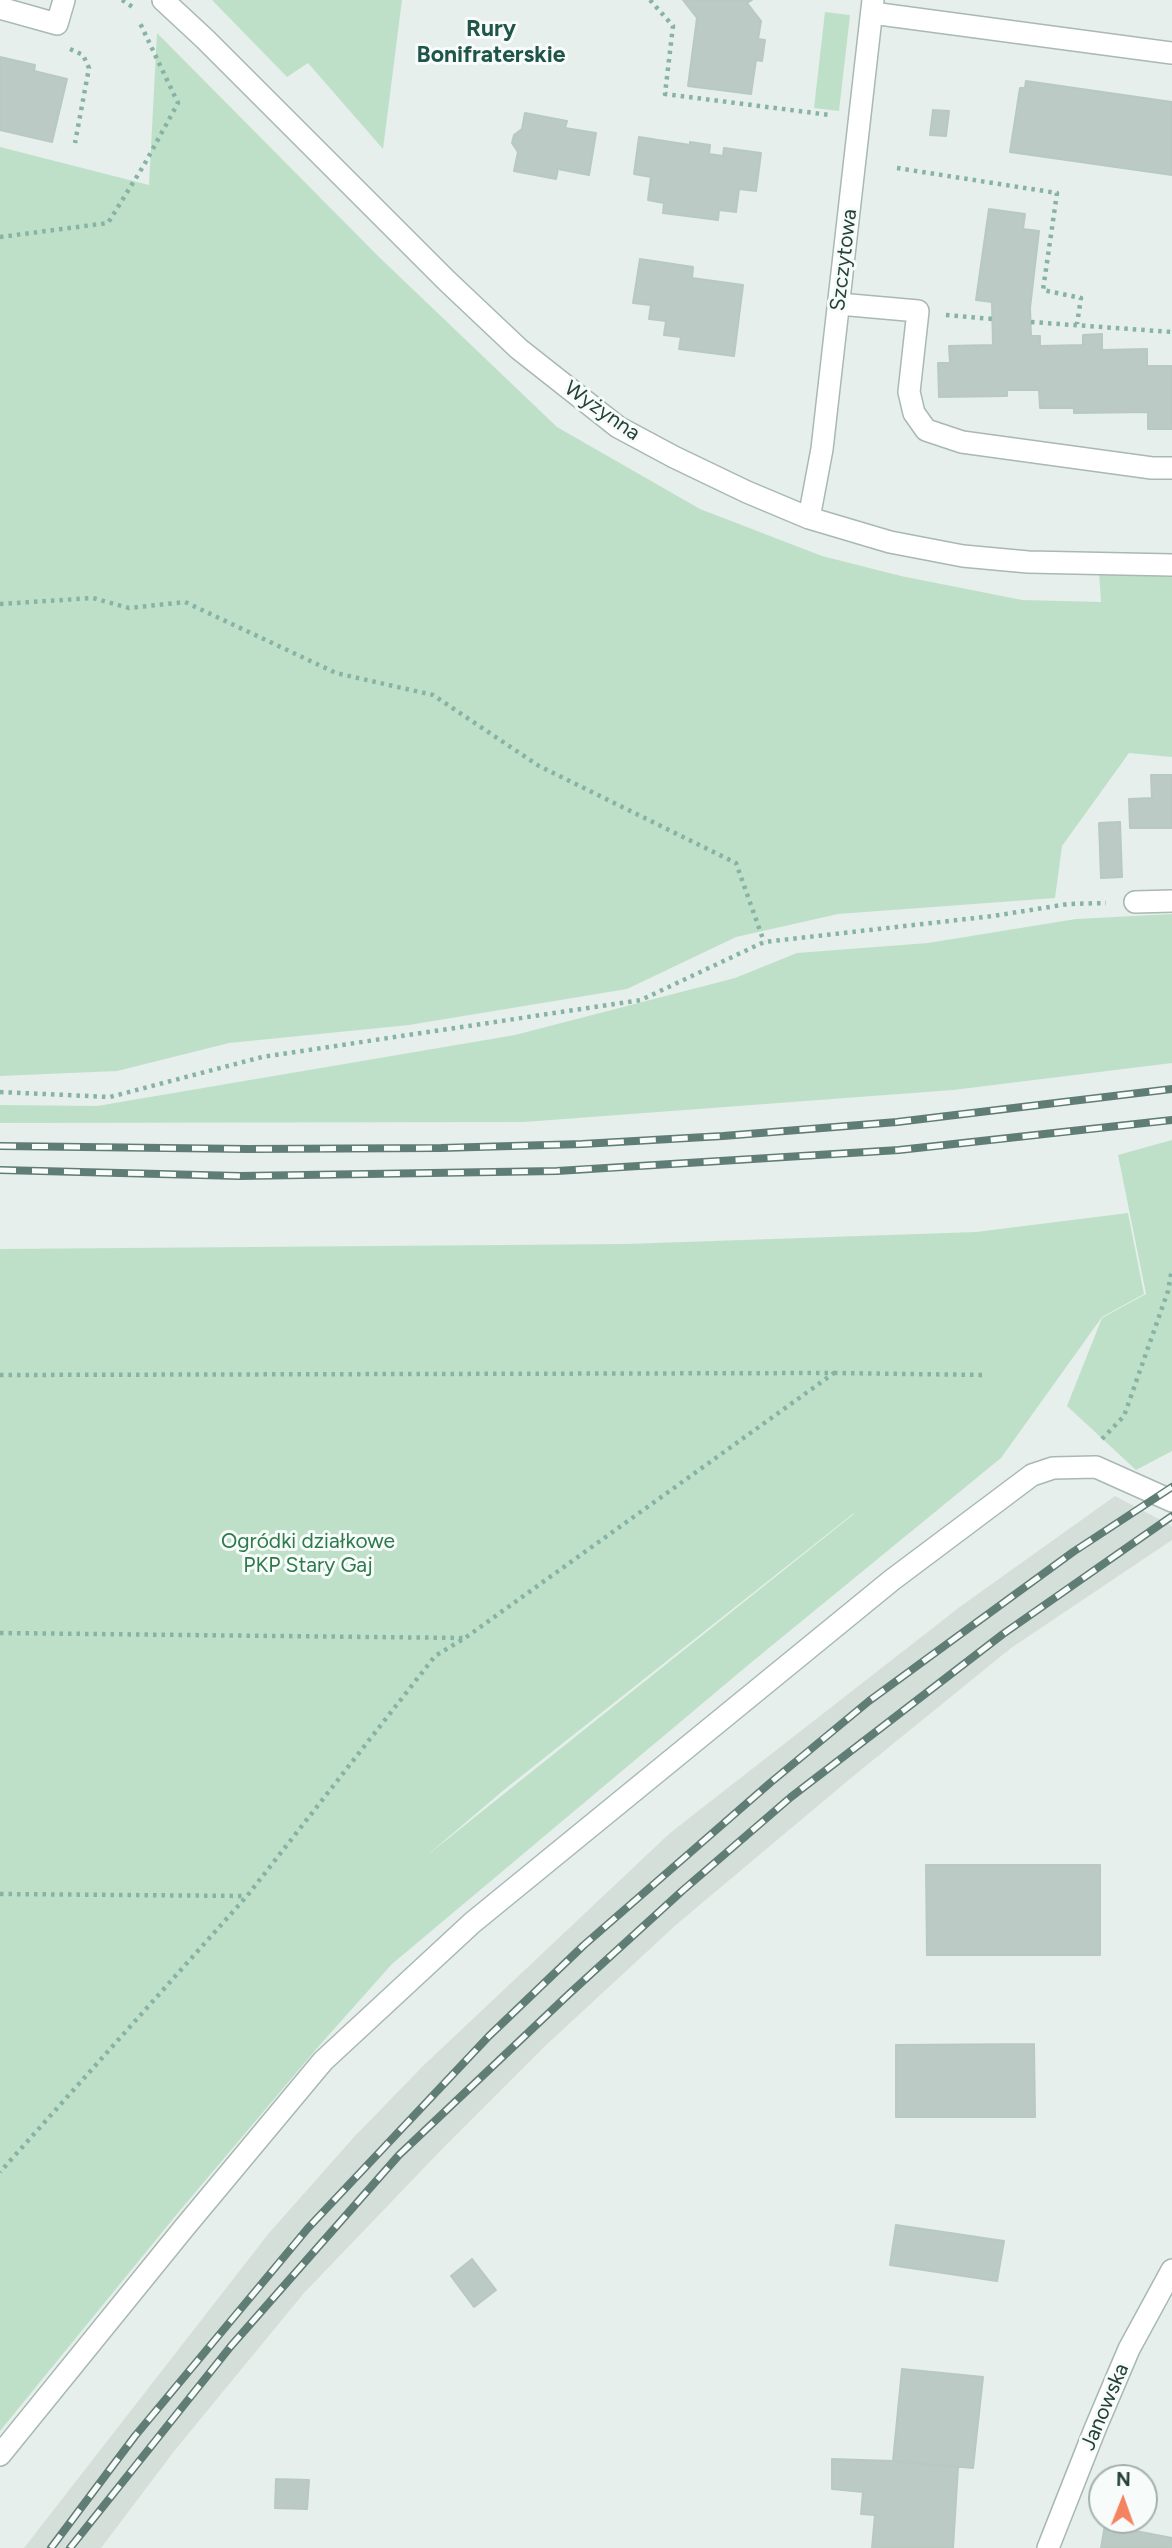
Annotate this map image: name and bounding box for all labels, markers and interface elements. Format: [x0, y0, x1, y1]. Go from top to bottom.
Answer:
district label: Rury Bonifraterskie [417, 15, 565, 69]
street label: Szczytowa [825, 208, 863, 312]
street label: Wyżynna [559, 376, 645, 446]
park label: Ogródki działkowe PKP Stary Gaj [221, 1529, 395, 1579]
street label: Janowska [1075, 2360, 1135, 2454]
north arrow [1088, 2464, 1158, 2534]
text: N [1116, 2468, 1131, 2491]

